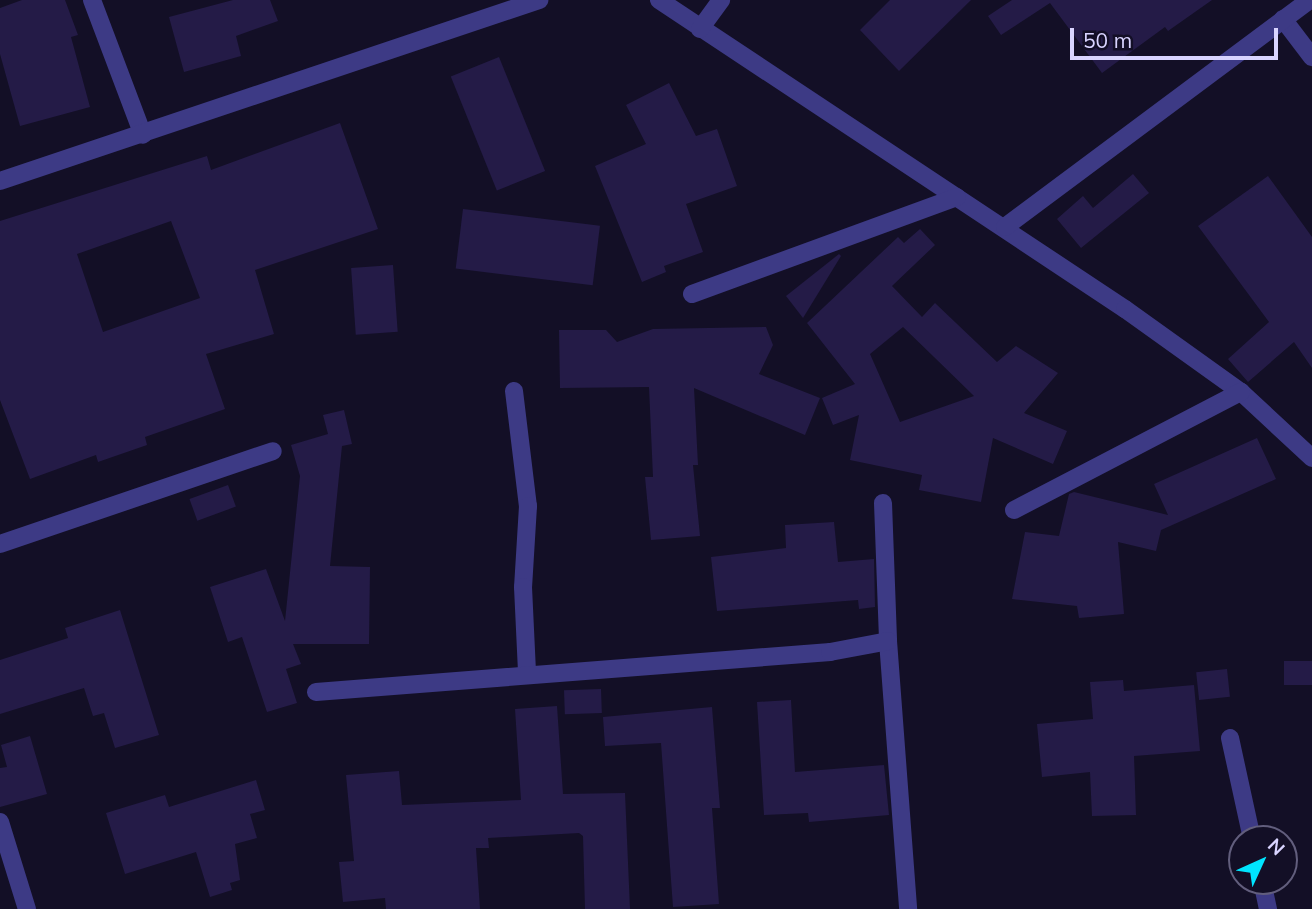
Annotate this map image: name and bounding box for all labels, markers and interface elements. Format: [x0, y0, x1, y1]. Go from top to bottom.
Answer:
scale bar [1074, 14, 1282, 58]
text: 50 m [1083, 27, 1132, 53]
north arrow [1228, 825, 1298, 895]
text: N [1263, 833, 1290, 860]

